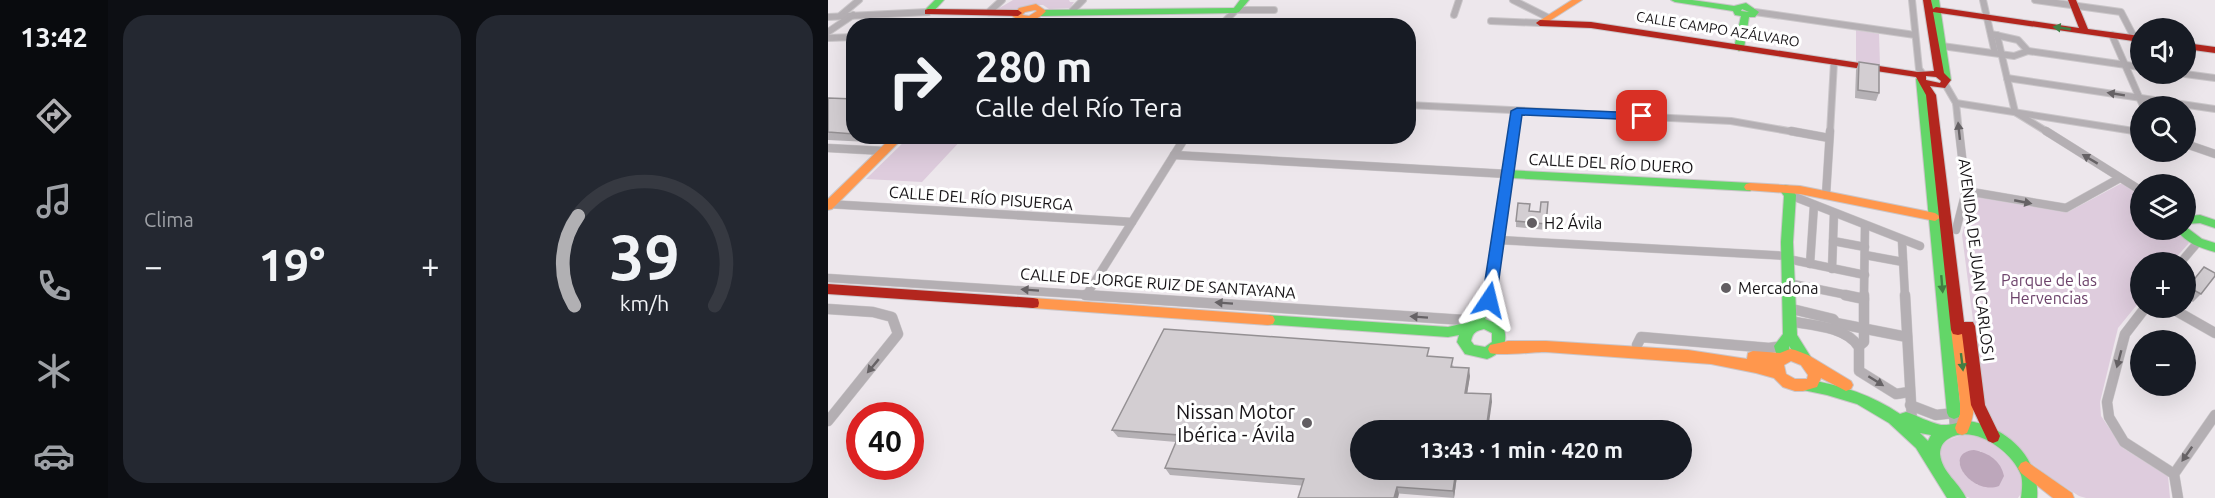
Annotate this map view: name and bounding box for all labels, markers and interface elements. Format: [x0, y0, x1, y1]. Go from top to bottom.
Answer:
street label: CALLE CAMPO AZÁLVARO [1635, 7, 1801, 50]
map controls [2130, 18, 2196, 396]
button: sound [2130, 18, 2196, 84]
text: 13:42 [20, 22, 88, 52]
one-way arrow [2052, 24, 2071, 33]
icon: right [876, 42, 954, 120]
text: 280 m [975, 43, 1092, 90]
pin [1616, 90, 1667, 141]
one-way arrow [2106, 90, 2125, 99]
text: Calle del Río Tera [975, 92, 1183, 122]
icon: directions [33, 95, 75, 137]
button: search [2130, 96, 2196, 162]
icon: arrive [1625, 99, 1658, 132]
one-way arrow [1954, 122, 1964, 141]
street label: CALLE DEL RÍO DUERO [1528, 148, 1694, 176]
one-way arrow [2082, 154, 2099, 165]
street label: AVENIDA DE JUAN CARLOS I [1956, 157, 1998, 363]
button: layers [2130, 174, 2196, 240]
icon: music [33, 180, 75, 222]
street label: CALLE DEL RÍO PISUERGA [888, 181, 1074, 213]
one-way arrow [2014, 198, 2033, 207]
text: Clima [144, 208, 194, 231]
place label: H2 Ávila [1544, 212, 1602, 232]
marker: H2 Ávila [1525, 216, 1539, 230]
text: 39 [609, 222, 679, 292]
text: 19° [258, 239, 325, 290]
text: − [144, 247, 163, 284]
text: + [421, 247, 440, 284]
button: + [2130, 252, 2196, 318]
street label: CALLE DE JORGE RUIZ DE SANTAYANA [1020, 264, 1297, 302]
icon: phone [33, 265, 75, 307]
position arrow [1457, 268, 1521, 332]
park label: Parque de las Hervencias [2001, 271, 2097, 307]
one-way arrow [1937, 274, 1947, 293]
place label: Mercadona [1738, 279, 1818, 297]
marker: Mercadona [1719, 281, 1733, 295]
one-way arrow [1020, 286, 1039, 295]
text: km/h [619, 291, 669, 315]
one-way arrow [1215, 299, 1234, 308]
one-way arrow [1409, 312, 1428, 322]
button: − [2130, 330, 2196, 396]
icon: climate [33, 350, 75, 392]
one-way arrow [2113, 350, 2123, 368]
one-way arrow [1957, 353, 1967, 372]
one-way arrow [867, 358, 880, 374]
one-way arrow [1867, 376, 1884, 387]
place label: Nissan Motor Ibérica - Ávila [1176, 400, 1295, 446]
speed limit sign: 40 [846, 402, 924, 480]
marker: Nissan Motor Ibérica - Ávila [1300, 416, 1314, 430]
icon: car [33, 435, 75, 477]
text: 13:43 · 1 min · 420 m [1419, 437, 1623, 462]
one-way arrow [2181, 446, 2193, 462]

